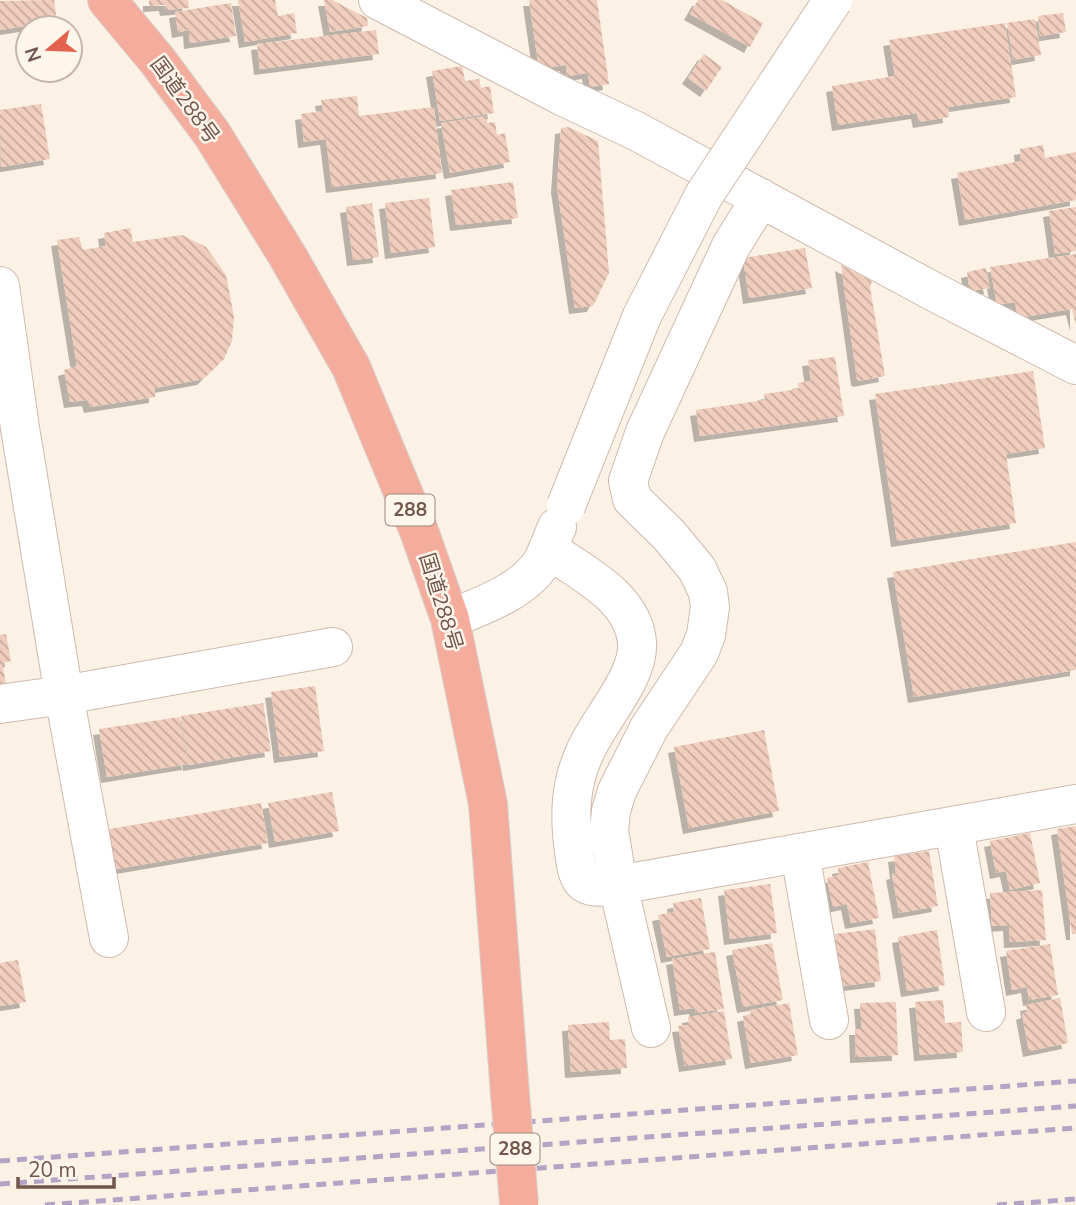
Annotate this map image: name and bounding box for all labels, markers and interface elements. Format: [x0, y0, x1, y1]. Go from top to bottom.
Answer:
north arrow [14, 14, 84, 84]
text: N [19, 43, 48, 65]
street label: 国道288号 [144, 51, 226, 149]
road number: 288 [386, 495, 434, 526]
street label: 国道288号 [413, 550, 469, 654]
road number: 288 [490, 1134, 540, 1164]
scale bar [18, 1146, 114, 1190]
text: 20 m [28, 1156, 77, 1184]

